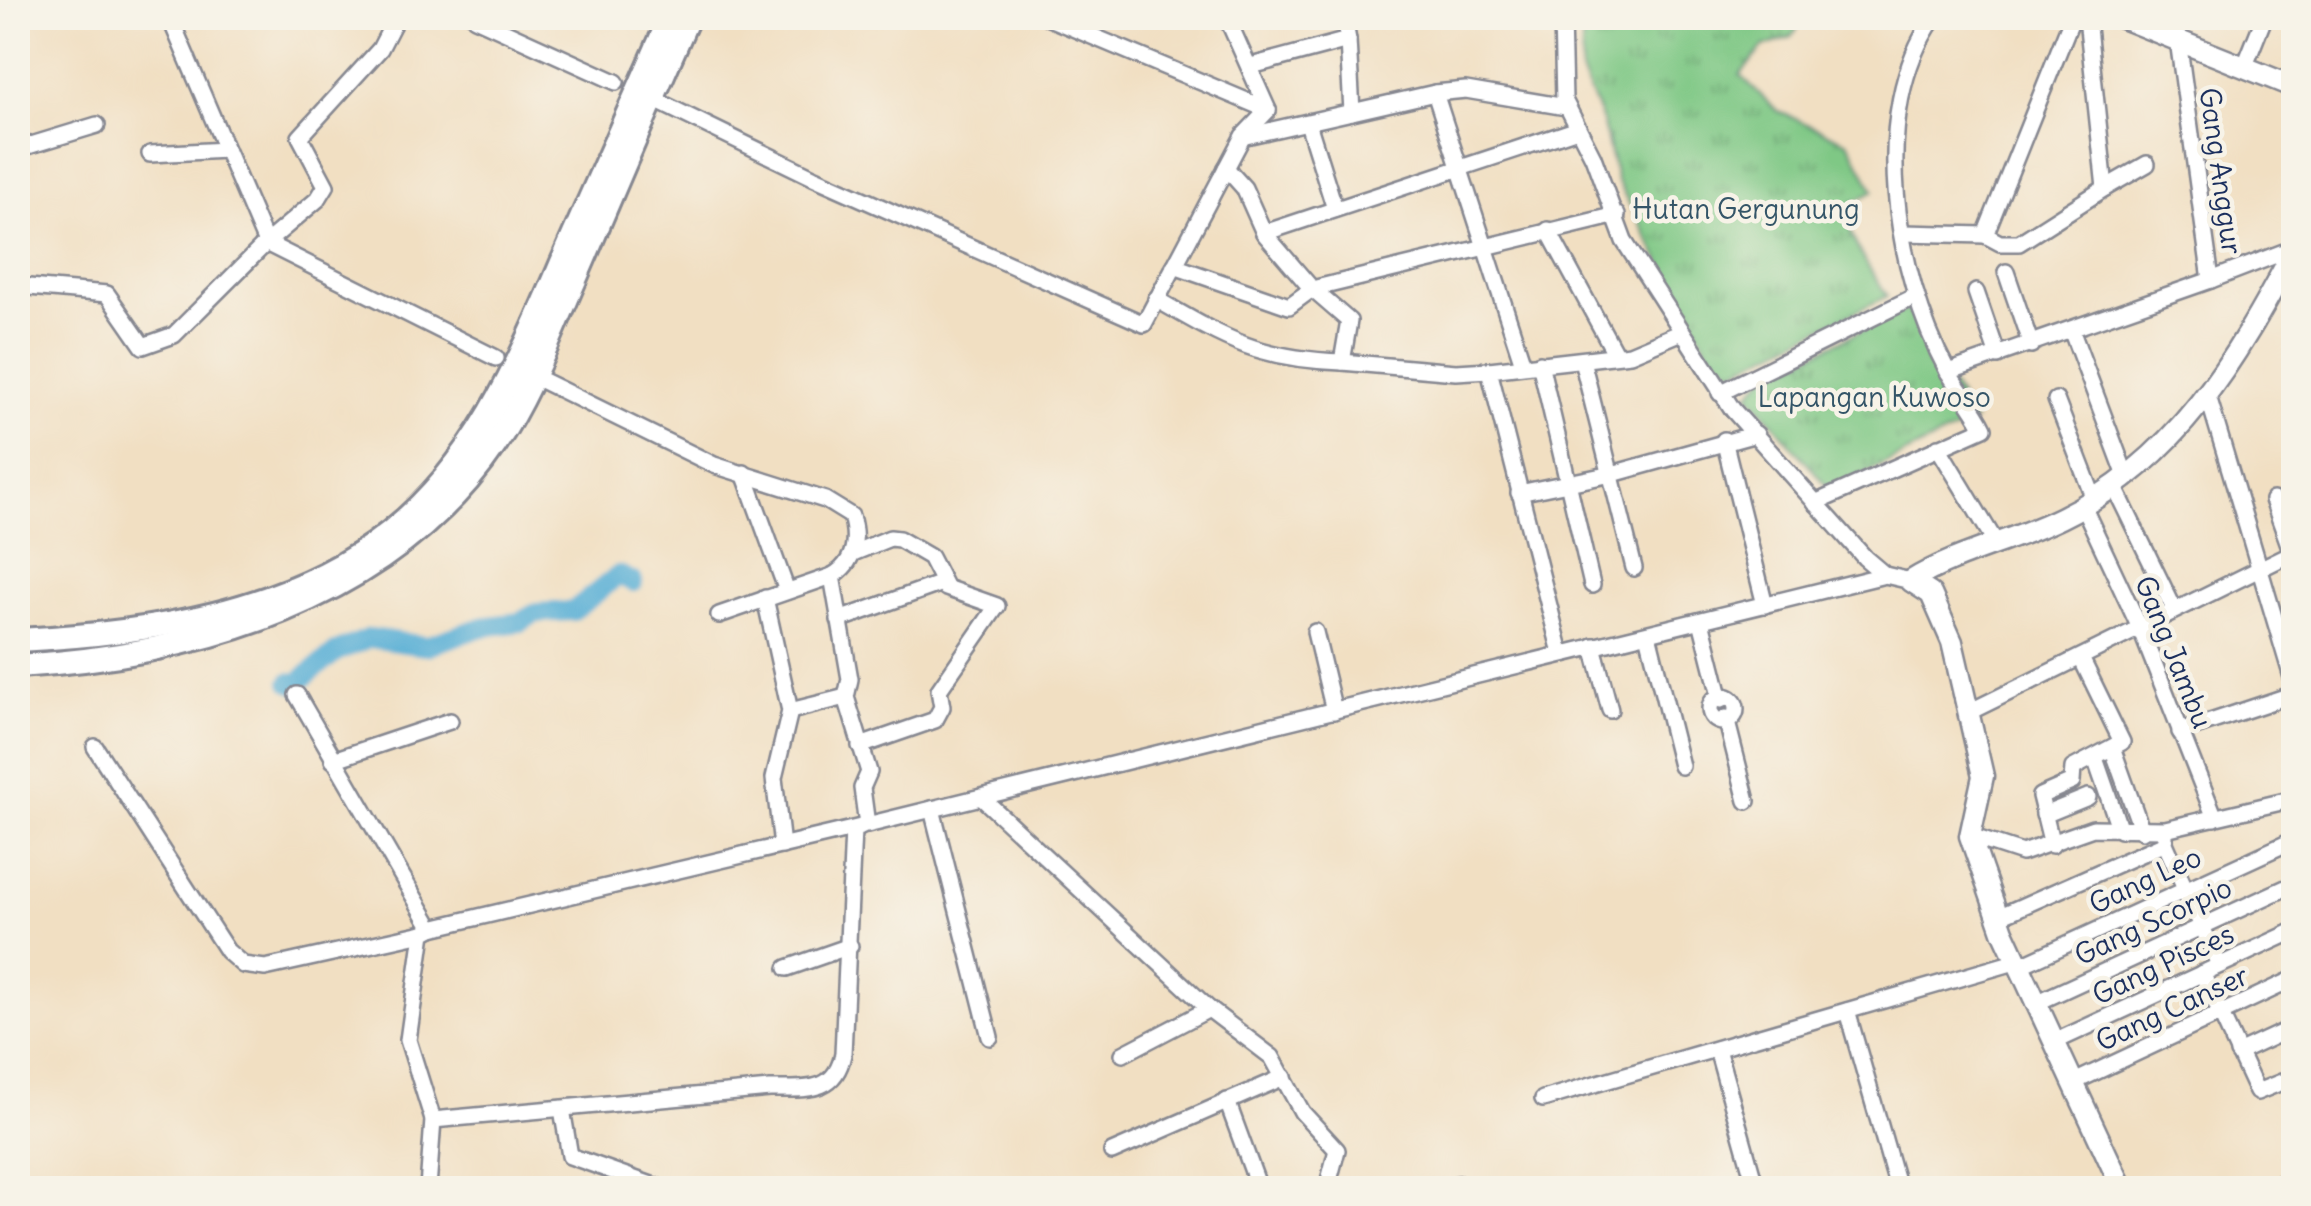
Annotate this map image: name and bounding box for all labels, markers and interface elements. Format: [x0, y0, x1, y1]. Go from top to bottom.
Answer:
street label: Gang Anggur [2191, 85, 2251, 257]
park label: Hutan Gergunung [1632, 191, 1860, 227]
park label: Lapangan Kuwoso [1757, 379, 1991, 415]
street label: Gang Jambu [2127, 571, 2221, 733]
street label: Gang Leo [2083, 838, 2207, 922]
street label: Gang Scorpio [2069, 869, 2237, 973]
street label: Gang Pisces [2086, 916, 2240, 1012]
street label: Gang Canser [2090, 957, 2254, 1059]

